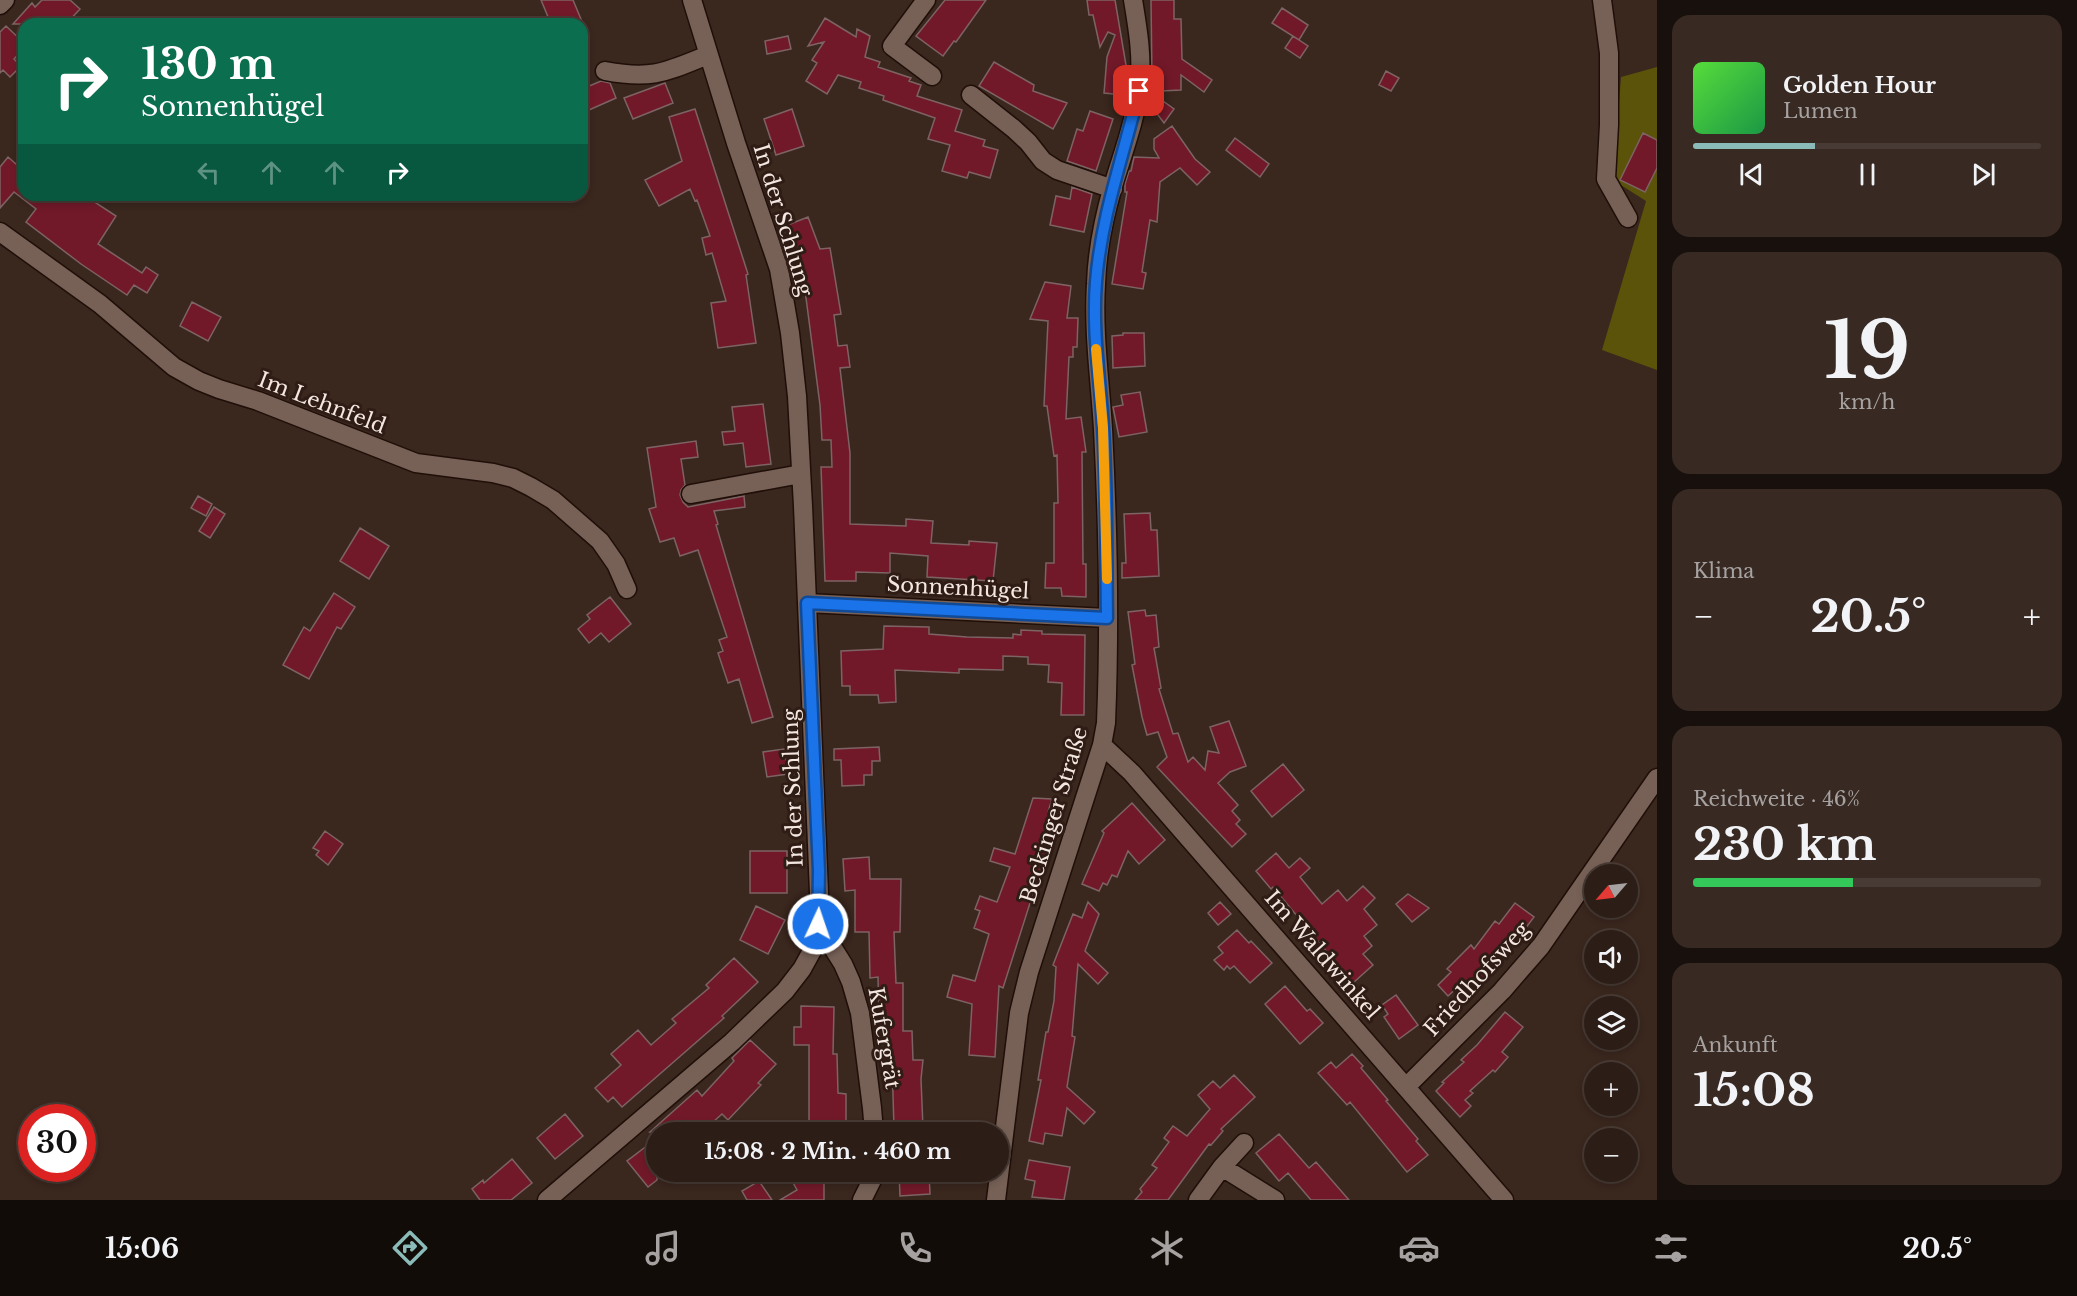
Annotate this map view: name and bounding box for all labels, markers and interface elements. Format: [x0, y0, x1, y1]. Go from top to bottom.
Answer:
text: 130 m [141, 38, 275, 90]
icon: right [42, 42, 120, 120]
pin [1113, 65, 1164, 116]
text: Golden Hour [1783, 72, 1936, 99]
icon: arrive [1122, 74, 1155, 107]
text: Sonnenhügel [141, 90, 324, 123]
text: Lumen [1783, 99, 1858, 123]
street label: In der Schlung [747, 141, 819, 300]
icon: left [192, 156, 225, 189]
icon: ahead [255, 156, 288, 189]
icon: ahead [318, 156, 351, 189]
icon: right [381, 156, 414, 189]
icon: previous [1735, 158, 1768, 191]
icon: pause [1851, 158, 1884, 191]
icon: next [1967, 158, 2000, 191]
text: 19 [1824, 302, 1910, 399]
street label: Im Lehnfeld [254, 367, 390, 439]
text: km/h [1839, 390, 1895, 414]
text: Klima [1693, 559, 1754, 583]
street label: Sonnenhügel [886, 571, 1030, 605]
text: 20.5° [1810, 588, 1926, 644]
text: − [1693, 596, 1714, 637]
text: + [2023, 596, 2041, 637]
street label: In der Schlung [777, 708, 809, 867]
street label: Beckinger Straße [1015, 724, 1093, 906]
text: Reichweite · 46% [1693, 787, 1860, 811]
text: 230 km [1693, 816, 1877, 872]
north arrow [1584, 864, 1638, 918]
map controls [1584, 864, 1638, 1182]
street label: Im Waldwinkel [1259, 885, 1385, 1025]
position arrow [786, 892, 850, 956]
street label: Friedhofsweg [1419, 916, 1536, 1042]
button: sound [1584, 930, 1638, 984]
street label: Kufergrät [862, 985, 906, 1091]
button: layers [1584, 996, 1638, 1050]
text: Ankunft [1693, 1033, 1778, 1057]
button: + [1584, 1062, 1638, 1116]
text: 15:08 [1693, 1062, 1815, 1118]
speed limit sign: 30 [18, 1104, 96, 1182]
button: − [1584, 1128, 1638, 1182]
text: 15:08 · 2 Min. · 460 m [704, 1138, 951, 1165]
icon: directions [389, 1227, 431, 1269]
icon: music [642, 1227, 684, 1269]
icon: phone [894, 1227, 936, 1269]
icon: climate [1146, 1227, 1188, 1269]
icon: car [1398, 1227, 1440, 1269]
icon: filters [1650, 1227, 1692, 1269]
text: 15:06 [105, 1232, 179, 1265]
text: 20.5° [1902, 1232, 1972, 1265]

